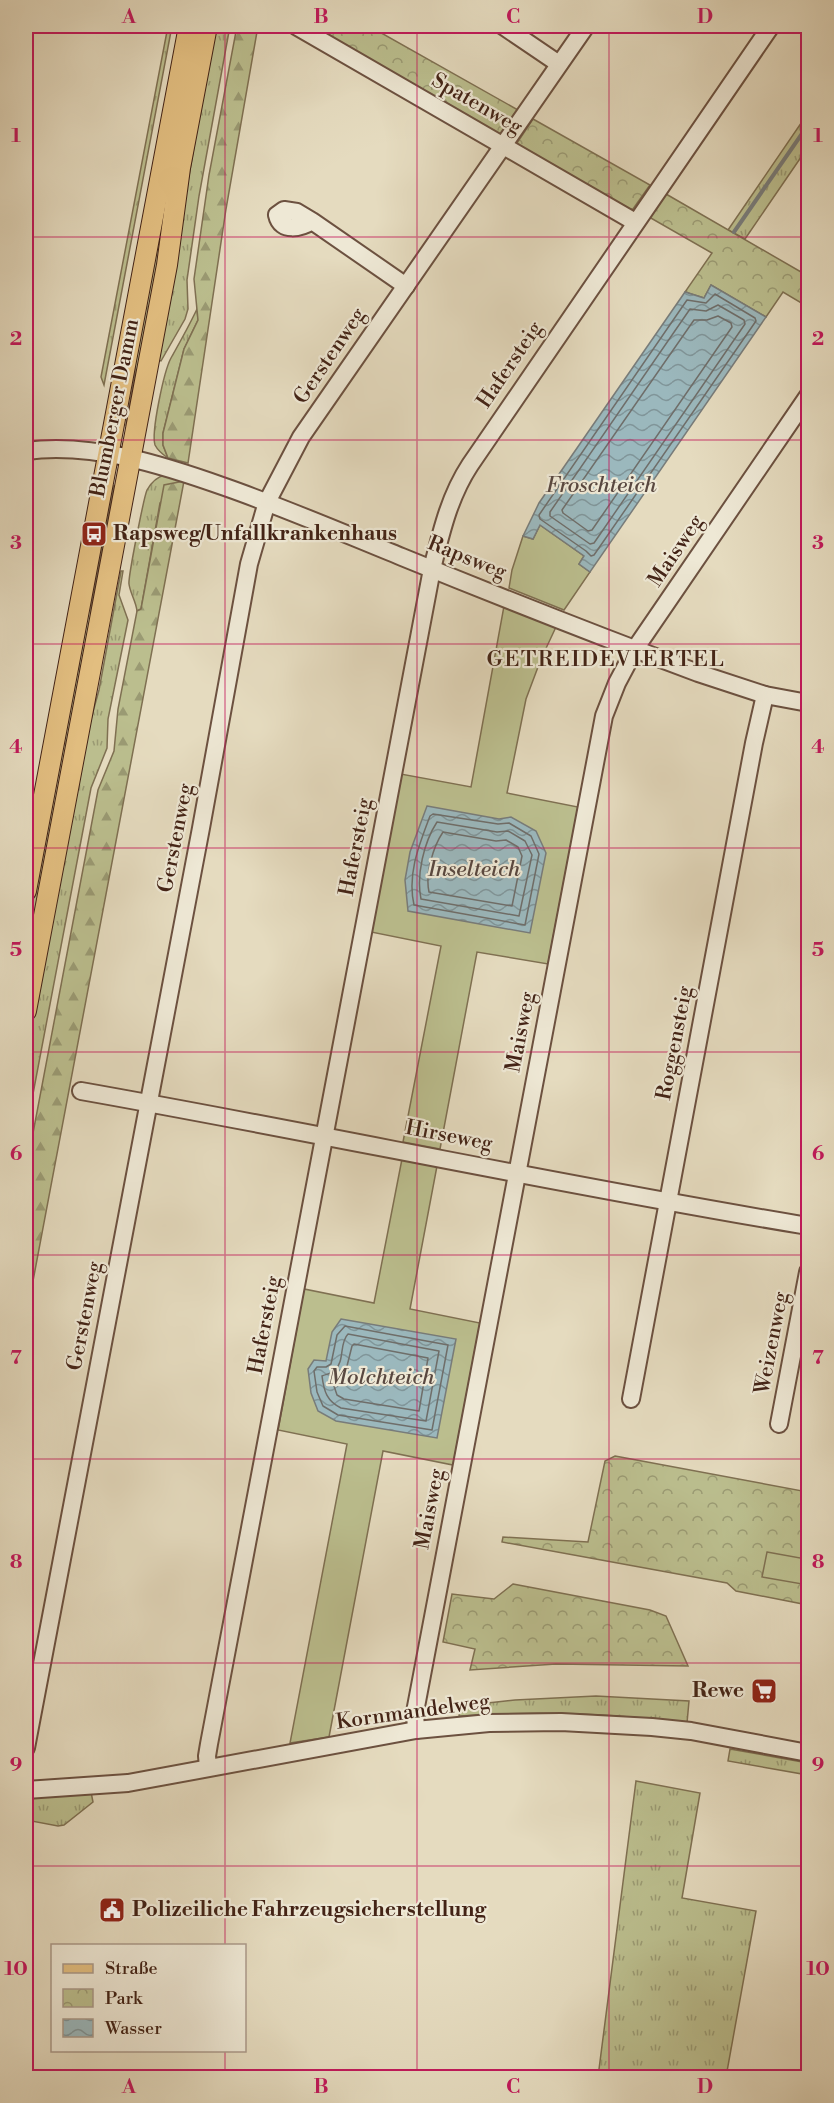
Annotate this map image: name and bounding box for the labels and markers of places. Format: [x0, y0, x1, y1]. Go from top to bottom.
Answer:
bus stop icon: Rapsweg/Unfallkrankenhaus [79, 519, 109, 549]
place label: Rapsweg/Unfallkrankenhaus [113, 521, 397, 547]
supermarket icon: Rewe [749, 1676, 779, 1706]
place label: Rewe [692, 1678, 744, 1704]
public building icon: Polizeiliche Fahrzeugsicherstellung [97, 1895, 127, 1925]
place label: Polizeiliche Fahrzeugsicherstellung [132, 1897, 487, 1923]

